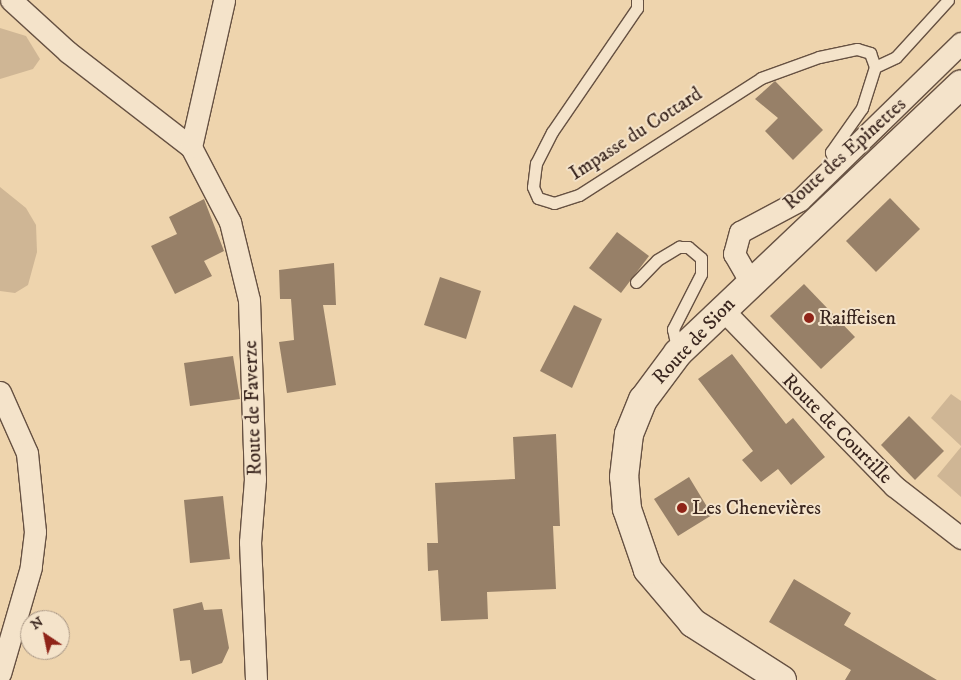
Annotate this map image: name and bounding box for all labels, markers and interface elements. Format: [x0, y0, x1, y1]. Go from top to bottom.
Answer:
street label: Impasse du Cottard [565, 82, 707, 186]
street label: Route des Epinettes [779, 93, 911, 215]
street label: Route de Sion [648, 293, 740, 389]
place label: Raiffeisen [819, 306, 896, 330]
marker: Raiffeisen [803, 312, 815, 324]
street label: Route de Faverze [239, 340, 267, 476]
street label: Route de Courtille [777, 369, 897, 489]
place label: Les Chenevières [692, 496, 821, 520]
marker: Les Chenevières [676, 502, 688, 514]
north arrow [20, 610, 70, 660]
text: N [27, 613, 47, 634]

